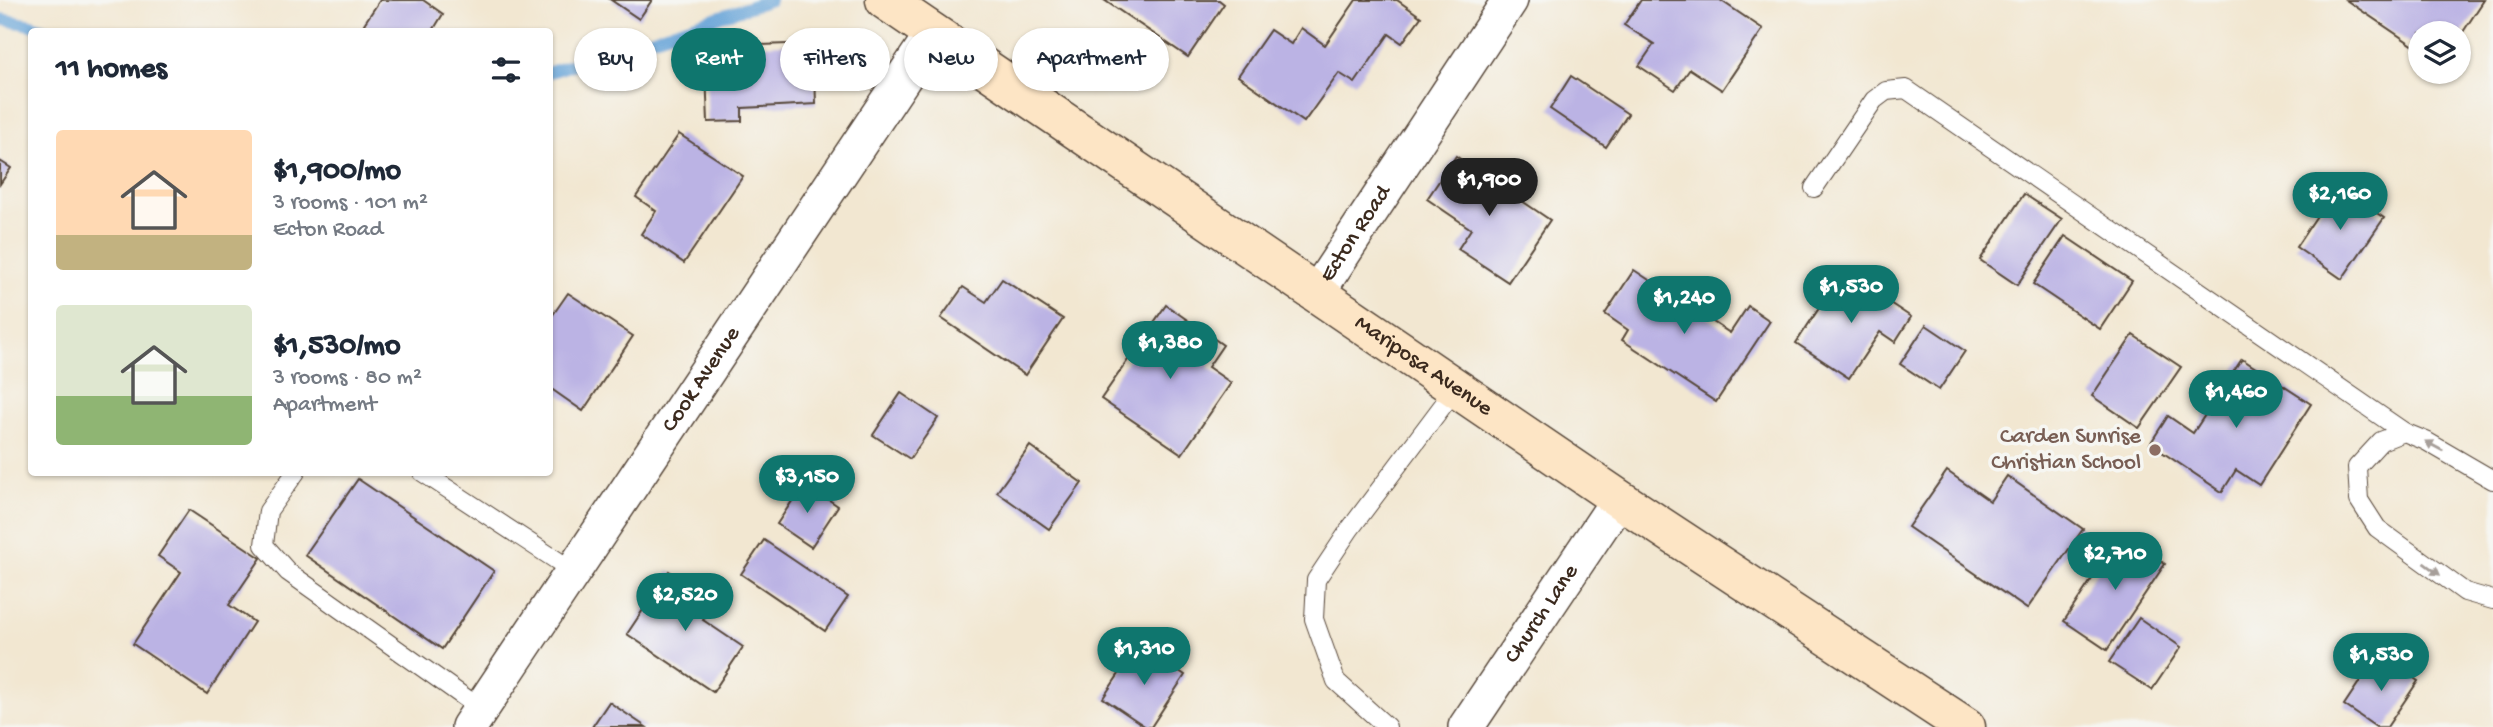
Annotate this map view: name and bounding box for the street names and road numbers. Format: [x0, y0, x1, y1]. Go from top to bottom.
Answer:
street label: Ecton Road [1314, 179, 1398, 287]
street label: Mariposa Avenue [1349, 310, 1499, 423]
street label: Cook Avenue [656, 321, 747, 438]
street label: Church Lane [1499, 559, 1585, 669]

